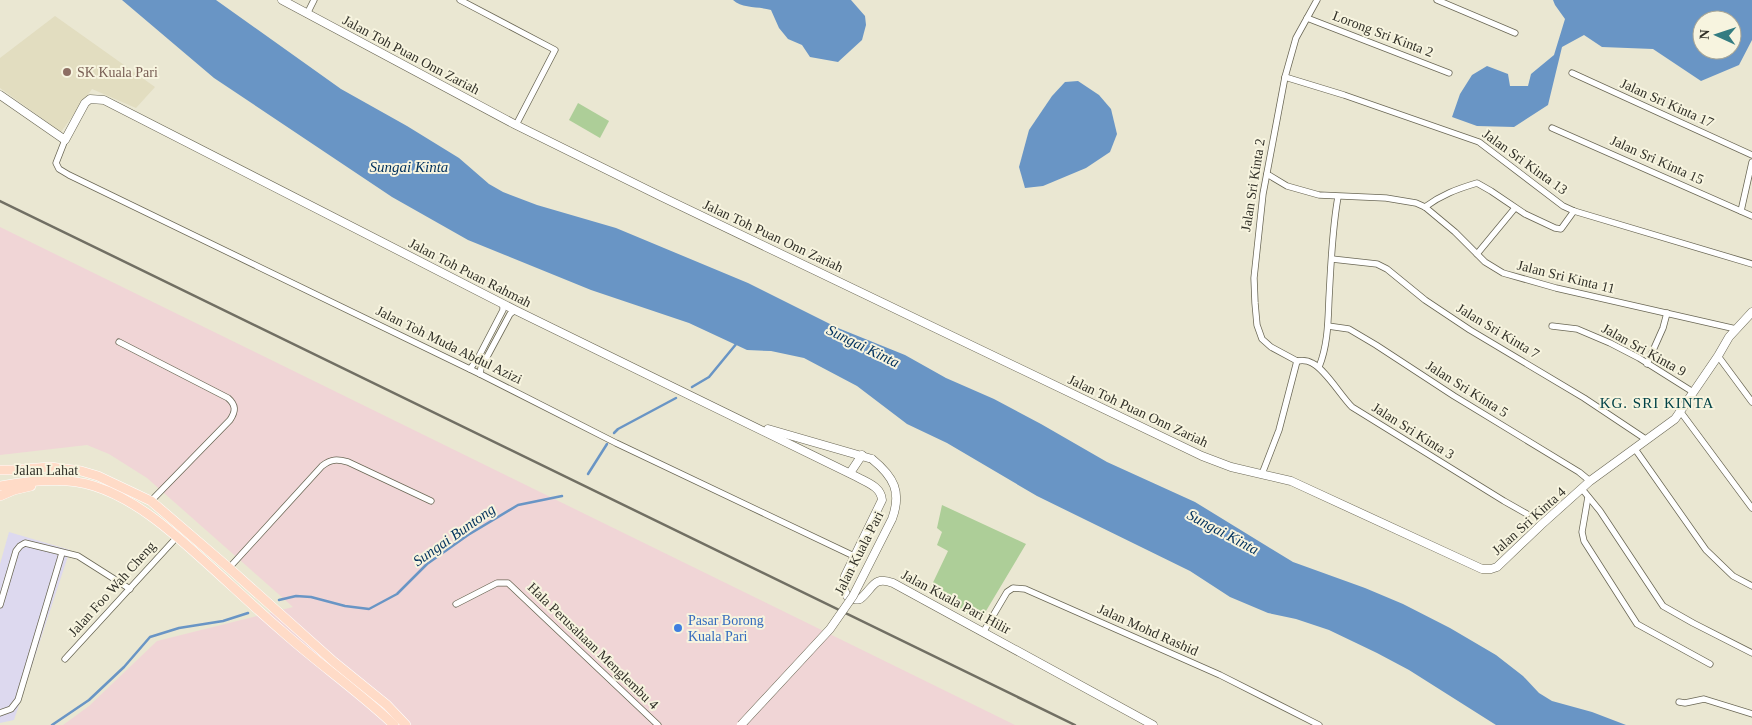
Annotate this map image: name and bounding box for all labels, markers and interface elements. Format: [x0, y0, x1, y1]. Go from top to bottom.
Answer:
street label: Lorong Sri Kinta 2 [1331, 8, 1435, 60]
north arrow [1692, 10, 1742, 60]
street label: Jalan Toh Puan Onn Zariah [340, 13, 482, 97]
text: N [1697, 29, 1712, 40]
place label: SK Kuala Pari [77, 65, 158, 80]
marker: SK Kuala Pari [61, 66, 73, 78]
street label: Jalan Sri Kinta 17 [1618, 76, 1716, 130]
street label: Jalan Sri Kinta 13 [1480, 126, 1570, 198]
street label: Jalan Sri Kinta 15 [1608, 133, 1706, 187]
street label: Jalan Sri Kinta 2 [1238, 138, 1268, 232]
water label: Sungai Kinta [370, 159, 448, 175]
street label: Jalan Toh Puan Onn Zariah [701, 197, 845, 275]
street label: Jalan Toh Puan Rahmah [406, 236, 534, 310]
street label: Jalan Sri Kinta 11 [1516, 258, 1616, 296]
street label: Jalan Sri Kinta 7 [1454, 300, 1542, 362]
street label: Jalan Toh Muda Abdul Azizi [374, 303, 525, 387]
street label: Jalan Sri Kinta 9 [1599, 321, 1689, 379]
water label: Sungai Kinta [824, 322, 902, 370]
street label: Jalan Sri Kinta 5 [1423, 358, 1511, 420]
street label: Jalan Toh Puan Onn Zariah [1066, 372, 1210, 450]
district label: KG. SRI KINTA [1600, 395, 1714, 411]
street label: Jalan Sri Kinta 3 [1369, 400, 1457, 462]
street label: Jalan Lahat [14, 463, 78, 478]
street label: Jalan Sri Kinta 4 [1489, 484, 1569, 558]
water label: Sungai Buntong [410, 501, 498, 569]
water label: Sungai Kinta [1184, 506, 1262, 558]
street label: Jalan Kuala Pari [831, 509, 887, 597]
street label: Jalan Foo Wah Cheng [65, 538, 159, 640]
street label: Jalan Kuala Pari Hilir [899, 567, 1014, 637]
street label: Hala Perusahaan Menglembu 4 [525, 580, 661, 712]
street label: Jalan Mohd Rashid [1096, 601, 1200, 659]
place label: Pasar Borong Kuala Pari [688, 613, 764, 644]
marker: Pasar Borong Kuala Pari [672, 622, 684, 634]

